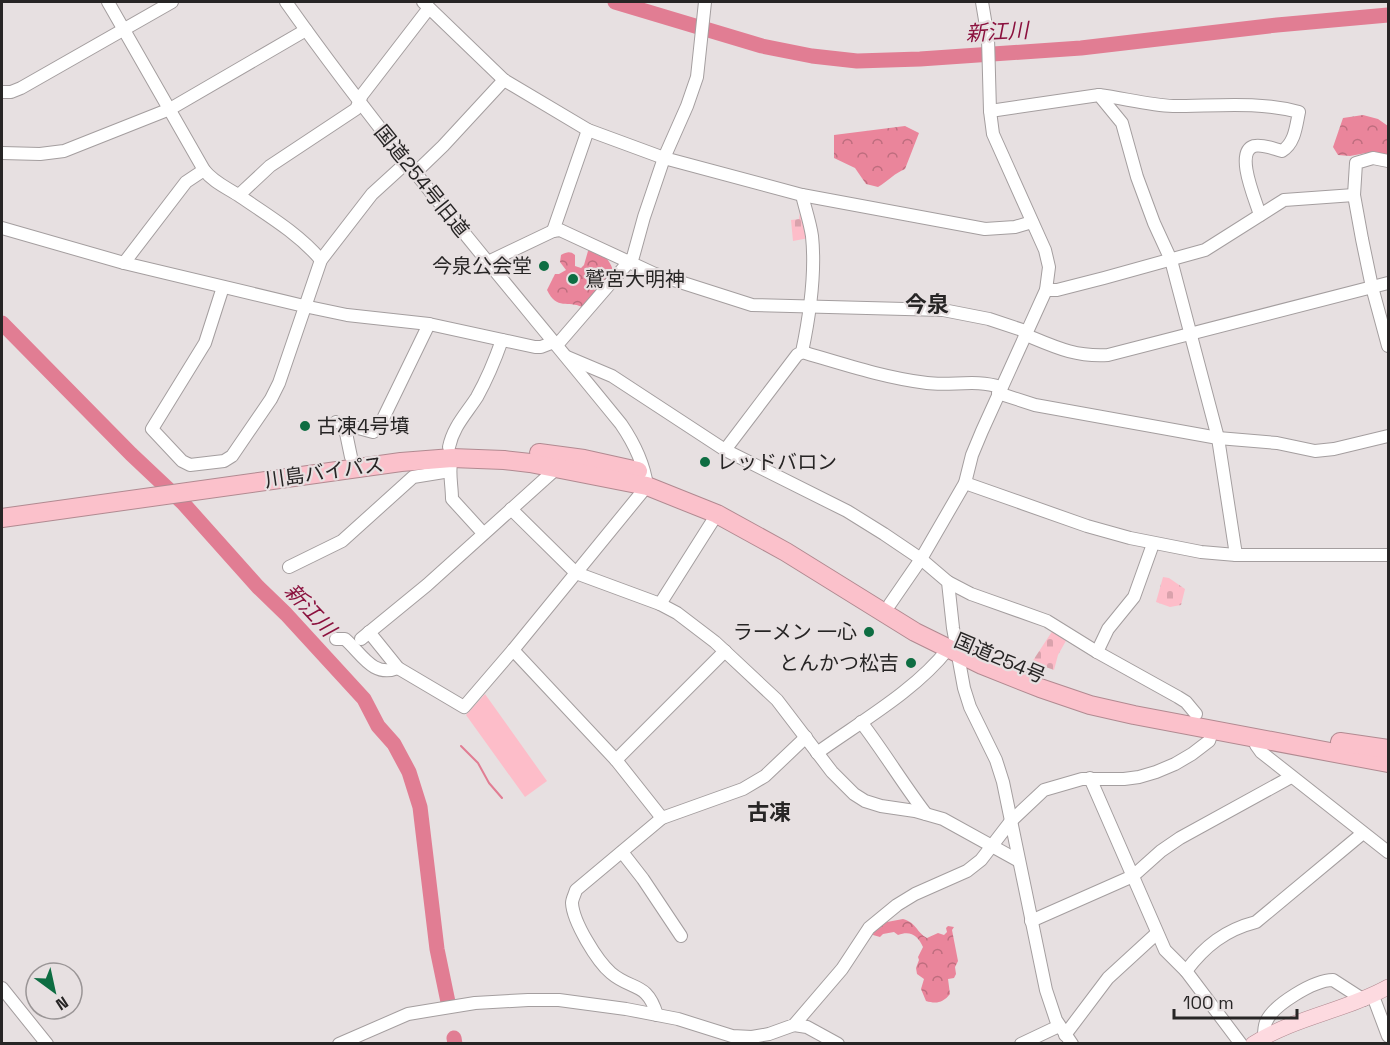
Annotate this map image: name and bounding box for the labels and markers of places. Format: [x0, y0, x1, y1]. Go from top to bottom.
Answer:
place label: 今泉公会堂 [432, 253, 532, 279]
marker: 今泉公会堂 [537, 259, 551, 273]
place label: 鷲宮大明神 [585, 266, 685, 292]
marker: 鷲宮大明神 [566, 272, 580, 286]
place label: 古凍4号墳 [317, 413, 410, 439]
marker: 古凍4号墳 [298, 419, 312, 433]
place label: レッドバロン [717, 449, 837, 475]
marker: レッドバロン [698, 455, 712, 469]
place label: ラーメン 一心 [733, 619, 857, 645]
marker: ラーメン 一心 [862, 625, 876, 639]
place label: とんかつ松吉 [779, 650, 899, 676]
marker: とんかつ松吉 [904, 656, 918, 670]

